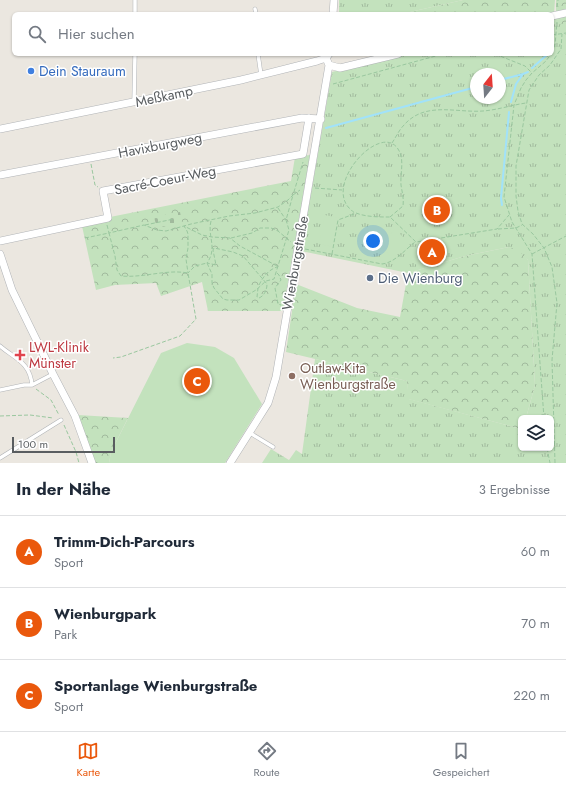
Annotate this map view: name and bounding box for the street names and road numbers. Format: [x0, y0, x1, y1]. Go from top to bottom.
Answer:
street label: Meßkamp [133, 80, 195, 112]
street label: Havixburgweg [116, 127, 204, 163]
street label: Sacré-Coeur-Weg [112, 160, 218, 200]
street label: Wienburgstraße [277, 214, 313, 312]

